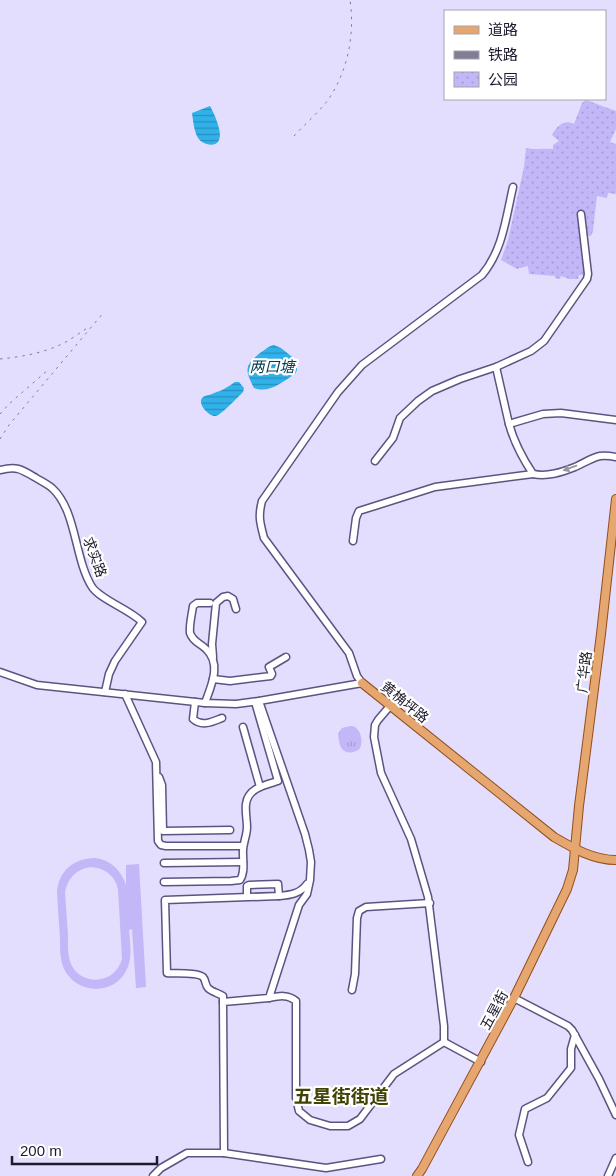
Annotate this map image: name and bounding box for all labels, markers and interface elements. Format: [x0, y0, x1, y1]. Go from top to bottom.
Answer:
legend [444, 10, 606, 100]
text: 道路 [488, 21, 518, 38]
text: 铁路 [488, 46, 518, 63]
text: 公园 [488, 71, 518, 88]
water label: 两口塘 [249, 358, 297, 375]
one-way arrow [562, 464, 577, 472]
street label: 求实路 [80, 535, 110, 579]
street label: 广华路 [574, 650, 594, 694]
street label: 黄桷坪路 [378, 678, 432, 726]
street label: 五星街 [477, 988, 511, 1032]
district label: 五星街街道 [293, 1086, 389, 1107]
scale bar [12, 1134, 158, 1166]
text: 200 m [20, 1142, 62, 1159]

